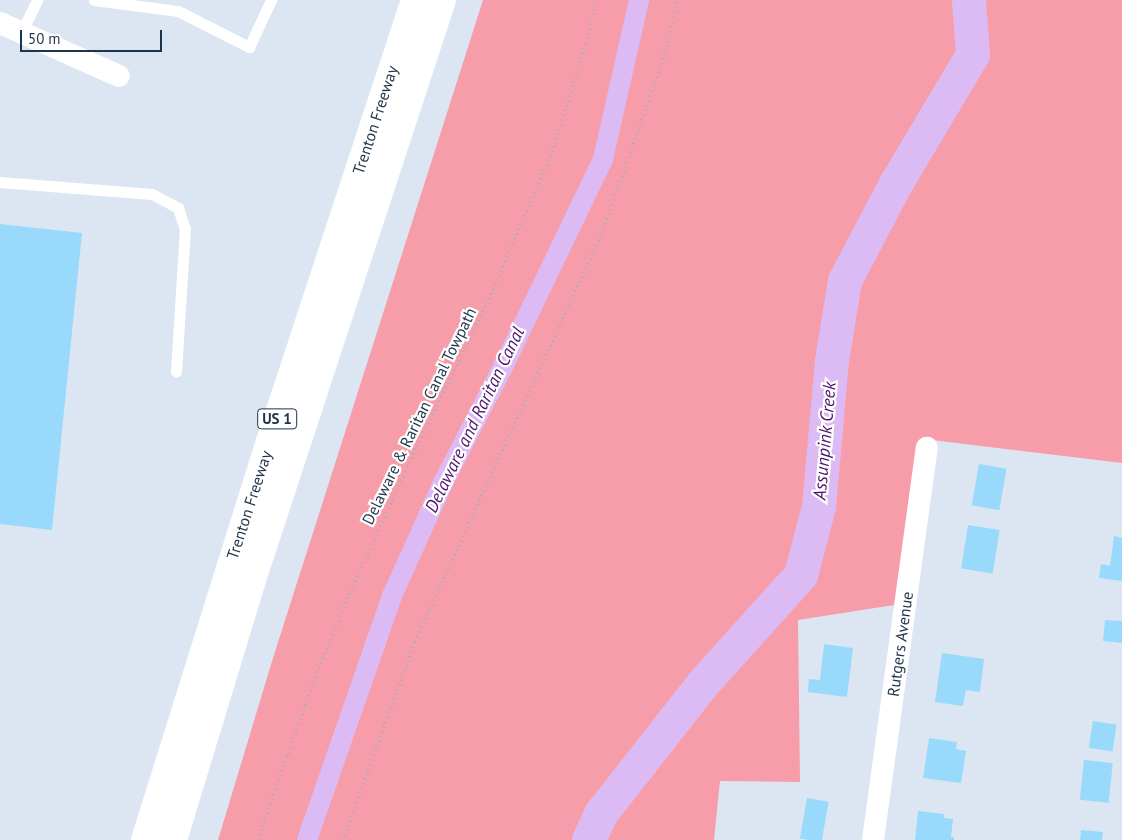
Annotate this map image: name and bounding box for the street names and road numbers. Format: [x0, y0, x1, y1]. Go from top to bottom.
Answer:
street label: Trenton Freeway [348, 63, 402, 177]
street label: Delaware & Raritan Canal Towpath [358, 304, 480, 528]
road number: US 1 [257, 406, 297, 432]
street label: Trenton Freeway [222, 448, 276, 562]
street label: Rutgers Avenue [883, 590, 917, 698]

